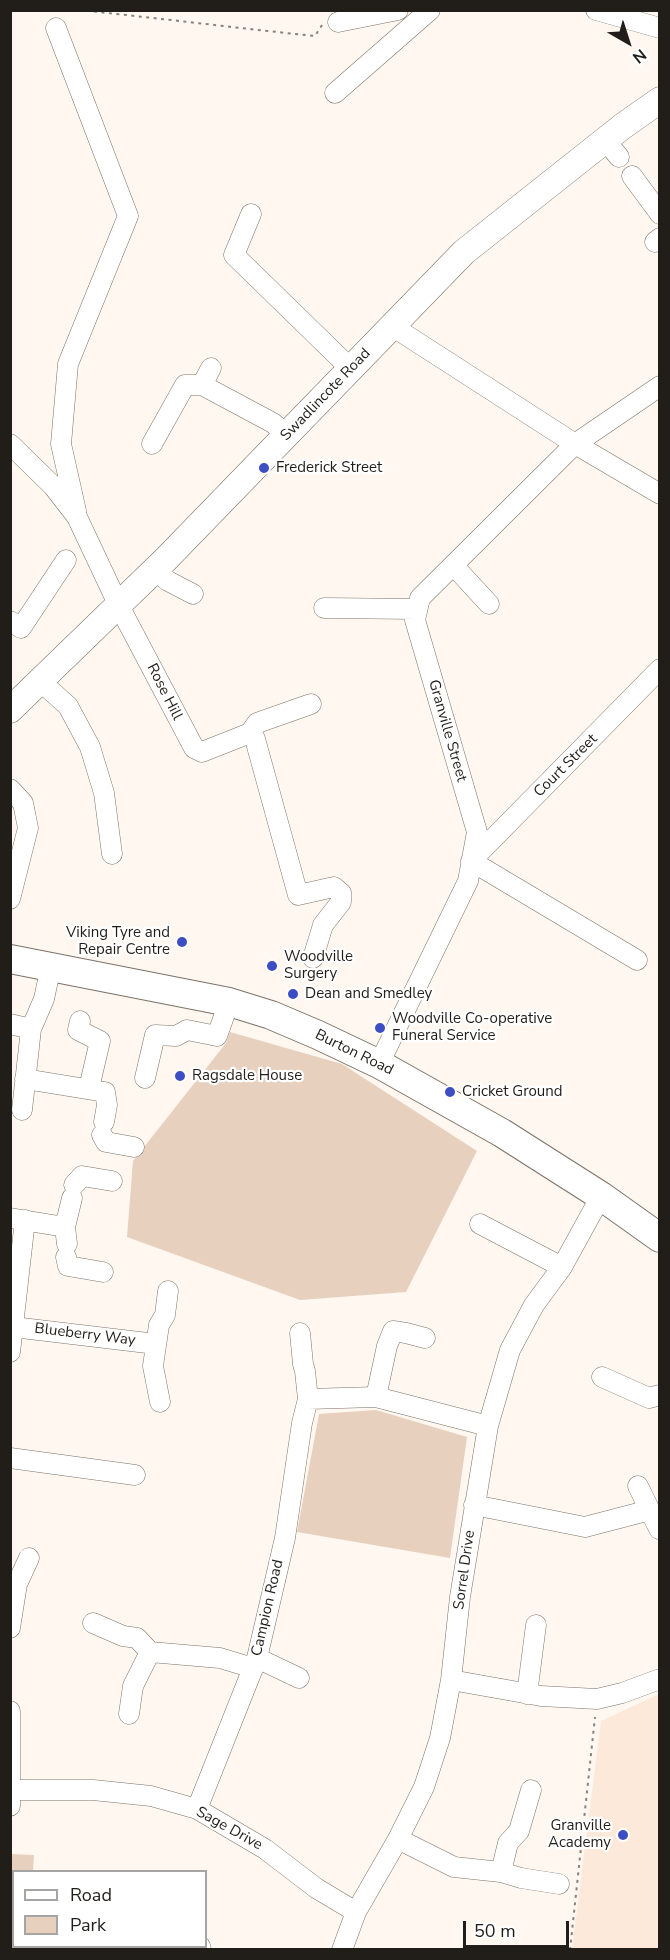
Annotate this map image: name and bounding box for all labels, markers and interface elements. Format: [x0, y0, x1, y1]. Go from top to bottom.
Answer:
north arrow [598, 12, 658, 72]
text: N [628, 44, 651, 68]
street label: Swadlincote Road [277, 345, 375, 445]
place label: Frederick Street [276, 459, 382, 477]
marker: Frederick Street [257, 461, 271, 475]
street label: Rose Hill [142, 661, 186, 723]
street label: Granville Street [424, 678, 470, 784]
street label: Court Street [531, 731, 601, 801]
place label: Viking Tyre and Repair Centre [66, 924, 170, 959]
marker: Viking Tyre and Repair Centre [175, 935, 189, 949]
place label: Woodville Surgery [284, 948, 353, 983]
marker: Woodville Surgery [265, 959, 279, 973]
place label: Dean and Smedley [305, 985, 432, 1003]
marker: Dean and Smedley [286, 987, 300, 1001]
place label: Woodville Co-operative Funeral Service [392, 1010, 552, 1045]
marker: Woodville Co-operative Funeral Service [373, 1021, 387, 1035]
street label: Burton Road [312, 1026, 396, 1080]
place label: Ragsdale House [192, 1067, 302, 1085]
marker: Ragsdale House [173, 1069, 187, 1083]
place label: Cricket Ground [462, 1083, 562, 1101]
marker: Cricket Ground [443, 1085, 457, 1099]
street label: Blueberry Way [33, 1320, 137, 1350]
street label: Sorrel Drive [451, 1529, 479, 1611]
street label: Campion Road [248, 1558, 288, 1658]
street label: Sage Drive [193, 1803, 265, 1855]
place label: Granville Academy [548, 1817, 611, 1852]
marker: Granville Academy [616, 1828, 630, 1842]
legend [12, 1870, 207, 1948]
text: Road [70, 1883, 112, 1907]
scale bar [466, 1909, 572, 1947]
text: Park [70, 1913, 106, 1937]
text: 50 m [474, 1919, 516, 1943]

